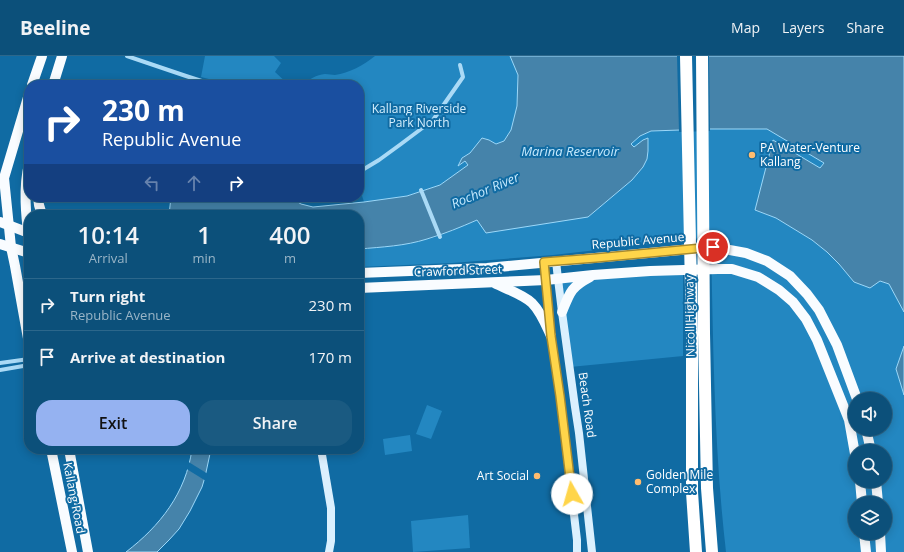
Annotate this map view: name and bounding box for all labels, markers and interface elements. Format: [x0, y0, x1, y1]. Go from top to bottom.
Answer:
text: Beeline [20, 15, 91, 41]
text: Map [731, 18, 760, 37]
text: Layers [782, 18, 824, 37]
text: Share [846, 18, 884, 37]
text: 230 m [102, 91, 185, 129]
icon: right [36, 96, 88, 148]
park label: Kallang Riverside Park North [372, 100, 467, 131]
text: Republic Avenue [102, 127, 241, 151]
place label: PA Water-Venture Kallang [760, 139, 860, 170]
water label: Marina Reservoir [521, 142, 620, 160]
marker: PA Water-Venture Kallang [747, 150, 757, 160]
water label: Rochor River [448, 167, 523, 212]
icon: left [141, 172, 163, 194]
icon: ahead [183, 172, 205, 194]
icon: right [225, 172, 247, 194]
text: 10:14 [78, 218, 139, 251]
text: 1 [197, 218, 211, 251]
text: 400 [269, 218, 310, 251]
street label: Republic Avenue [591, 228, 685, 253]
pin [696, 230, 730, 264]
icon: arrive [702, 236, 724, 258]
text: Arrival [89, 249, 128, 267]
text: min [193, 249, 216, 267]
text: m [284, 249, 296, 267]
street label: Crawford Street [413, 260, 503, 281]
street label: Nicoll Highway [680, 274, 699, 357]
text: Turn right [70, 286, 145, 306]
icon: right [36, 294, 58, 316]
text: 230 m [308, 295, 352, 315]
text: Republic Avenue [70, 306, 171, 324]
icon: arrive [36, 346, 58, 368]
text: Arrive at destination [70, 347, 225, 367]
text: 170 m [308, 347, 352, 367]
street label: Beach Road [574, 371, 601, 439]
map controls [848, 392, 892, 540]
button: sound [848, 392, 892, 436]
button: Exit [36, 400, 190, 446]
button: Share [198, 400, 352, 446]
button: search [848, 444, 892, 488]
street label: Kallang Road [59, 461, 90, 535]
place label: Golden Mile Complex [646, 466, 713, 497]
place label: Art Social [477, 467, 529, 484]
marker: Art Social [532, 471, 542, 481]
position arrow [551, 473, 593, 515]
marker: Golden Mile Complex [633, 477, 643, 487]
button: layers [848, 496, 892, 540]

